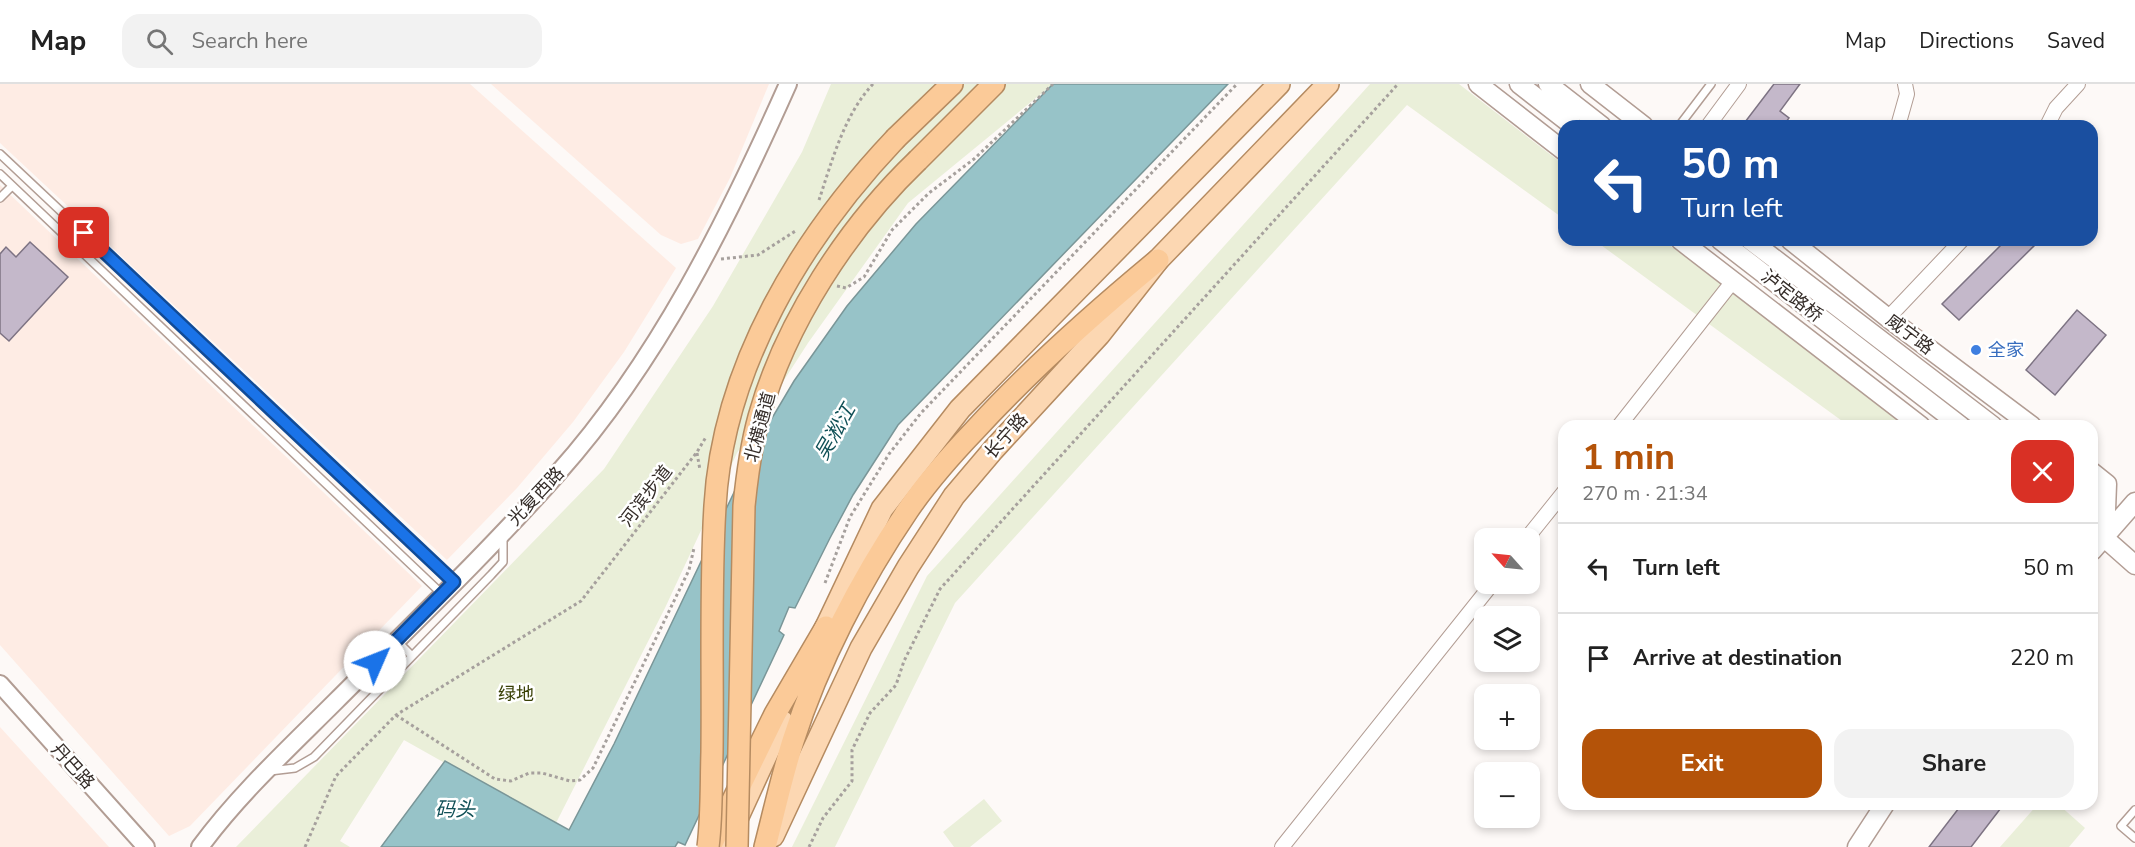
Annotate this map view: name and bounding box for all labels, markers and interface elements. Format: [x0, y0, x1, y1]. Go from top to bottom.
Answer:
search box [122, 14, 542, 68]
text: Map [30, 22, 86, 60]
icon: search [143, 25, 176, 58]
text: Search here [191, 26, 308, 56]
text: Map [1845, 27, 1886, 55]
text: Directions [1919, 27, 2014, 55]
text: Saved [2047, 27, 2105, 55]
text: 50 m [1681, 136, 1780, 193]
icon: left [1582, 144, 1660, 222]
text: Turn left [1681, 190, 1782, 227]
pin [58, 207, 109, 258]
icon: arrive [67, 216, 100, 249]
street label: 泸定路桥 [1756, 264, 1828, 328]
street label: 威宁路 [1881, 308, 1939, 360]
place label: 全家 [1988, 338, 2024, 362]
marker: 全家 [1969, 343, 1983, 357]
street label: 北横通道 [739, 389, 781, 465]
water label: 吴淞江 [808, 398, 863, 465]
street label: 长宁路 [979, 408, 1033, 464]
text: 1 min [1582, 433, 1675, 482]
button: close [2011, 440, 2074, 503]
street label: 河滨步道 [614, 460, 678, 532]
street label: 光复西路 [503, 461, 569, 531]
text: 270 m · 21:34 [1582, 480, 1708, 507]
north arrow [1474, 528, 1540, 594]
map controls [1474, 528, 1540, 828]
icon: left [1582, 552, 1615, 585]
text: Turn left [1633, 553, 1720, 583]
text: 50 m [2023, 553, 2074, 583]
button: layers [1474, 606, 1540, 672]
position arrow [343, 630, 407, 694]
icon: arrive [1582, 642, 1615, 675]
text: Arrive at destination [1633, 643, 1842, 673]
text: 220 m [2010, 643, 2074, 673]
park label: 绿地 [498, 682, 534, 706]
button: + [1474, 684, 1540, 750]
button: Exit [1582, 729, 1822, 798]
button: Share [1834, 729, 2074, 798]
street label: 丹巴路 [46, 738, 100, 794]
button: − [1474, 762, 1540, 828]
water label: 码头 [435, 796, 476, 823]

